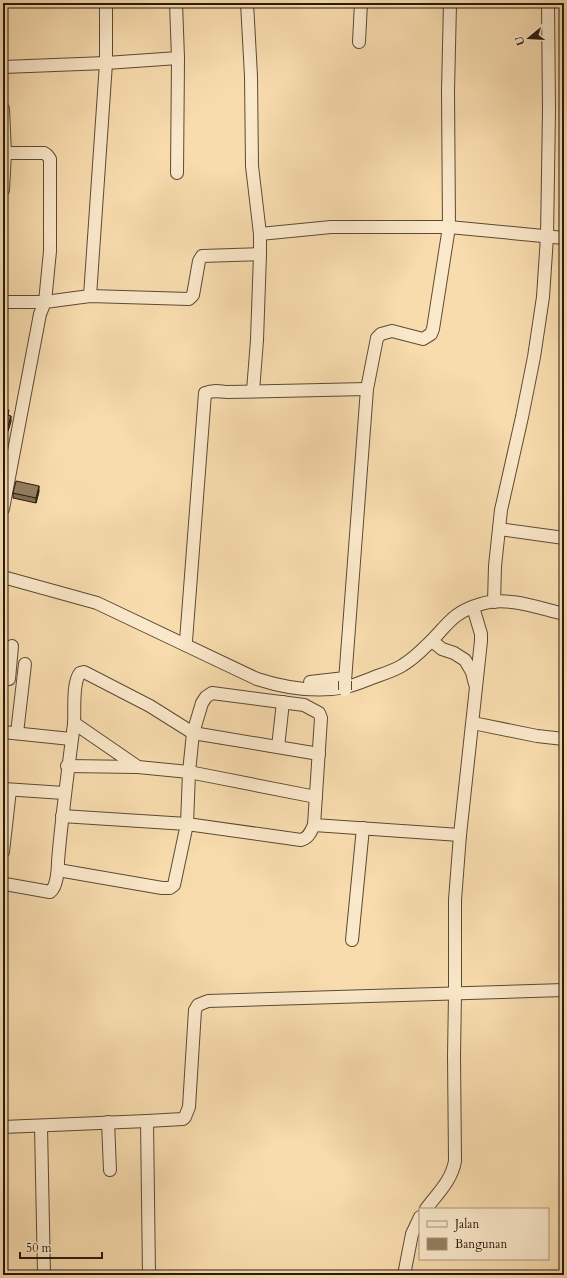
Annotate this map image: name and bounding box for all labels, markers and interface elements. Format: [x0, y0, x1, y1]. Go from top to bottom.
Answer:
north arrow [509, 18, 549, 58]
text: U [511, 34, 528, 48]
legend [419, 1208, 549, 1260]
text: Jalan [453, 1216, 479, 1232]
scale bar [20, 1234, 102, 1260]
text: Bangunan [455, 1236, 507, 1252]
text: 50 m [26, 1240, 53, 1256]

